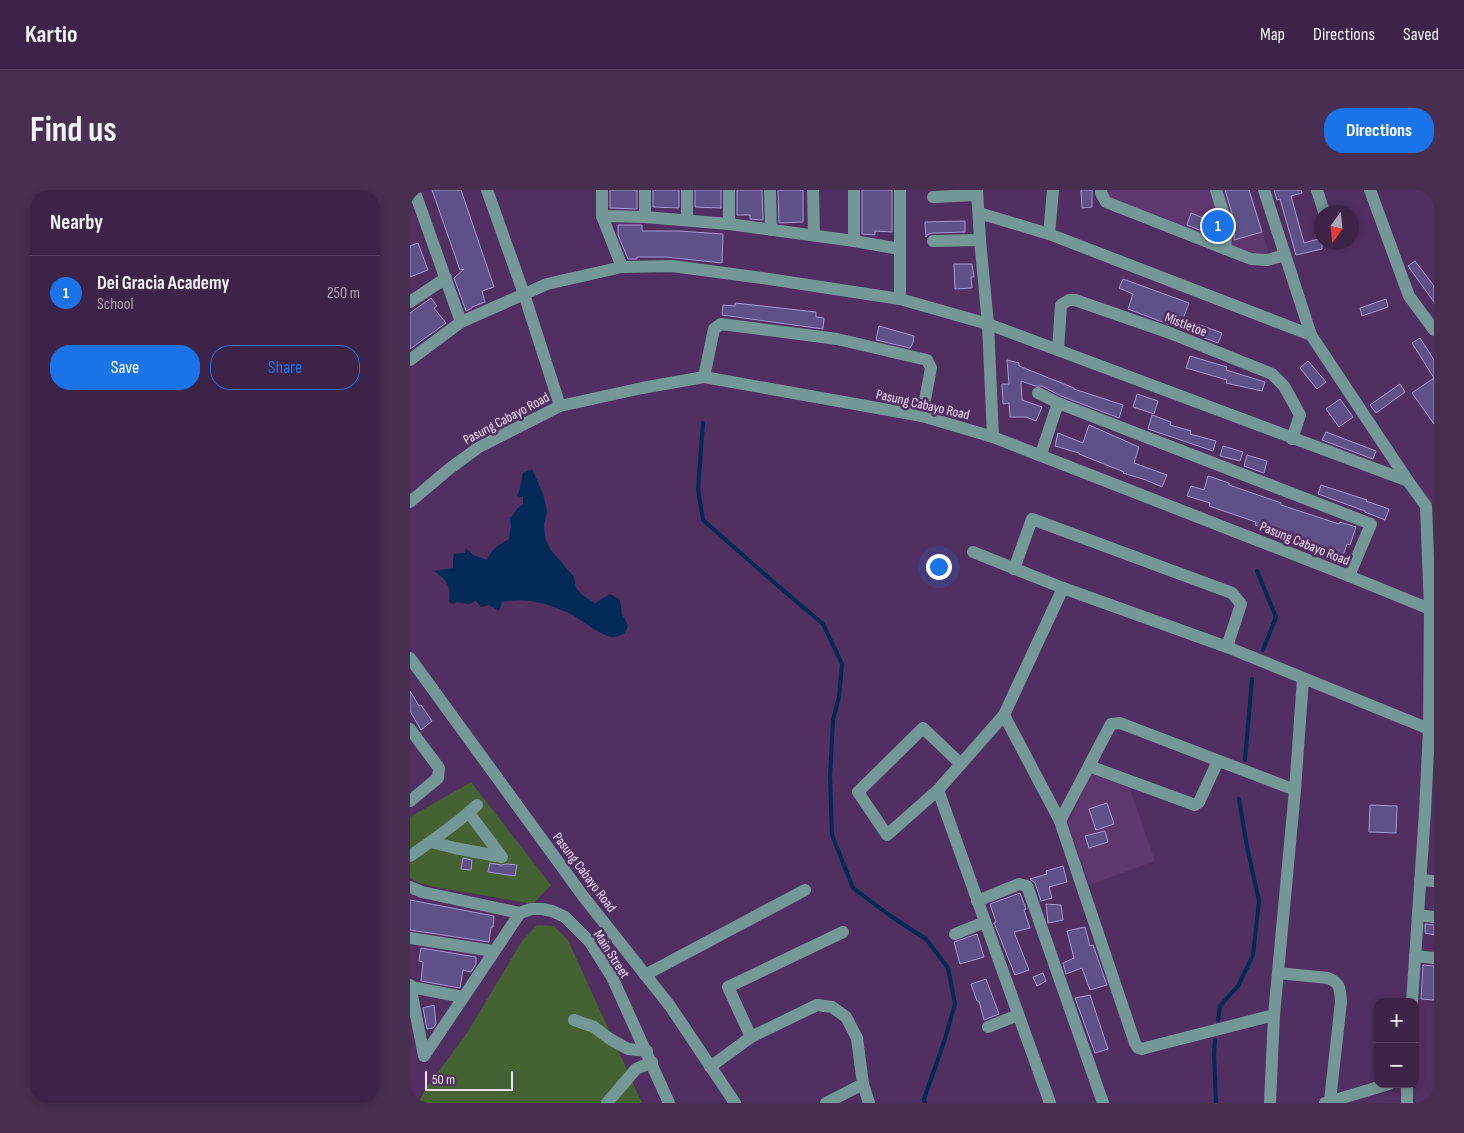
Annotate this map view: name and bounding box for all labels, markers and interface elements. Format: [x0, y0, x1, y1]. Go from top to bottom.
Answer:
text: Kartio [25, 20, 77, 49]
text: Map [1260, 24, 1285, 45]
text: Directions [1313, 24, 1375, 45]
text: Saved [1403, 24, 1439, 45]
button: Directions [1324, 108, 1434, 153]
text: Find us [30, 109, 117, 152]
north arrow [1314, 205, 1359, 250]
pin: 1 [1202, 207, 1234, 245]
text: Nearby [50, 210, 103, 235]
text: Dei Gracia Academy [97, 272, 229, 295]
text: 1 [63, 284, 69, 303]
text: 250 m [327, 284, 360, 303]
text: School [97, 295, 133, 314]
street label: Mistletoe [1162, 309, 1209, 340]
button: Save [50, 345, 200, 390]
button: Share [210, 345, 360, 390]
street label: Pasung Cabayo Road [874, 385, 971, 424]
street label: Pasung Cabayo Road [460, 388, 553, 448]
street label: Pasung Cabayo Road [1257, 518, 1352, 569]
your location [926, 554, 952, 580]
street label: Pasung Cabayo Road [549, 829, 620, 916]
street label: Main Street [590, 927, 633, 982]
map controls [1374, 998, 1419, 1088]
button: + [1374, 998, 1419, 1043]
button: − [1374, 1043, 1419, 1088]
scale bar [425, 1068, 512, 1091]
text: 50 m [432, 1071, 455, 1088]

